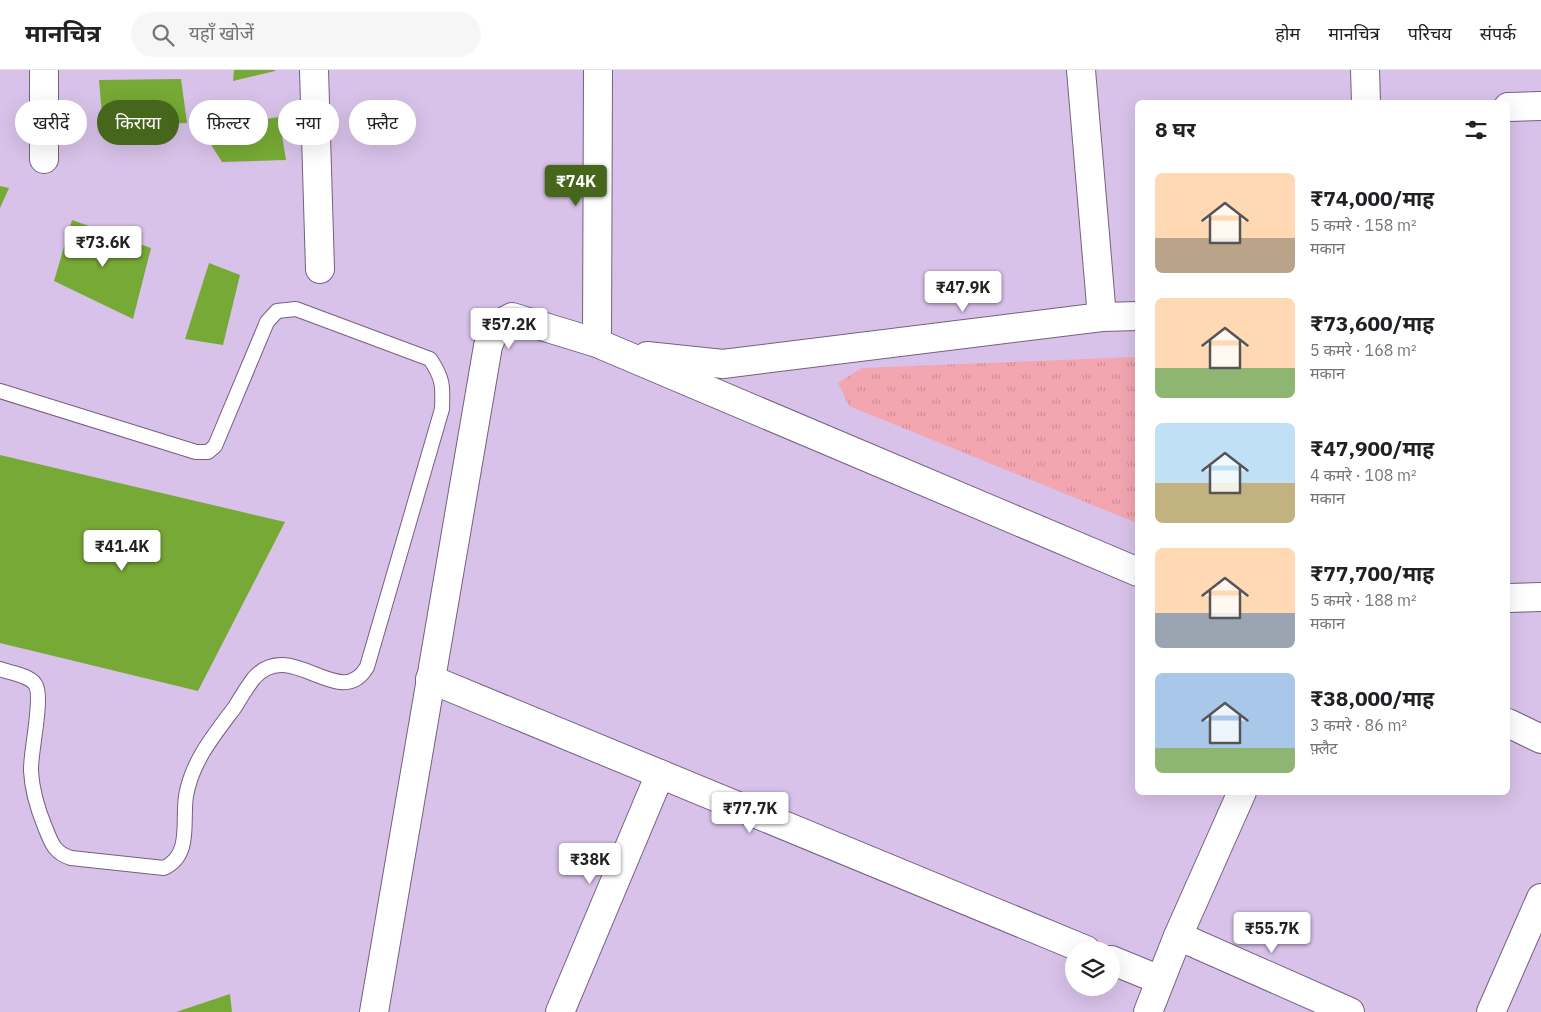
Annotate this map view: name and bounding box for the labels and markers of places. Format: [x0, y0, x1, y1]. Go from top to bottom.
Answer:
pin: ₹74K [546, 164, 606, 207]
pin: ₹73.6K [62, 226, 144, 268]
pin: ₹47.9K [922, 270, 1004, 313]
pin: ₹57.2K [468, 308, 550, 350]
pin: ₹41.4K [81, 530, 163, 572]
pin: ₹77.7K [709, 792, 791, 834]
pin: ₹38K [560, 842, 620, 885]
pin: ₹55.7K [1231, 912, 1313, 954]

